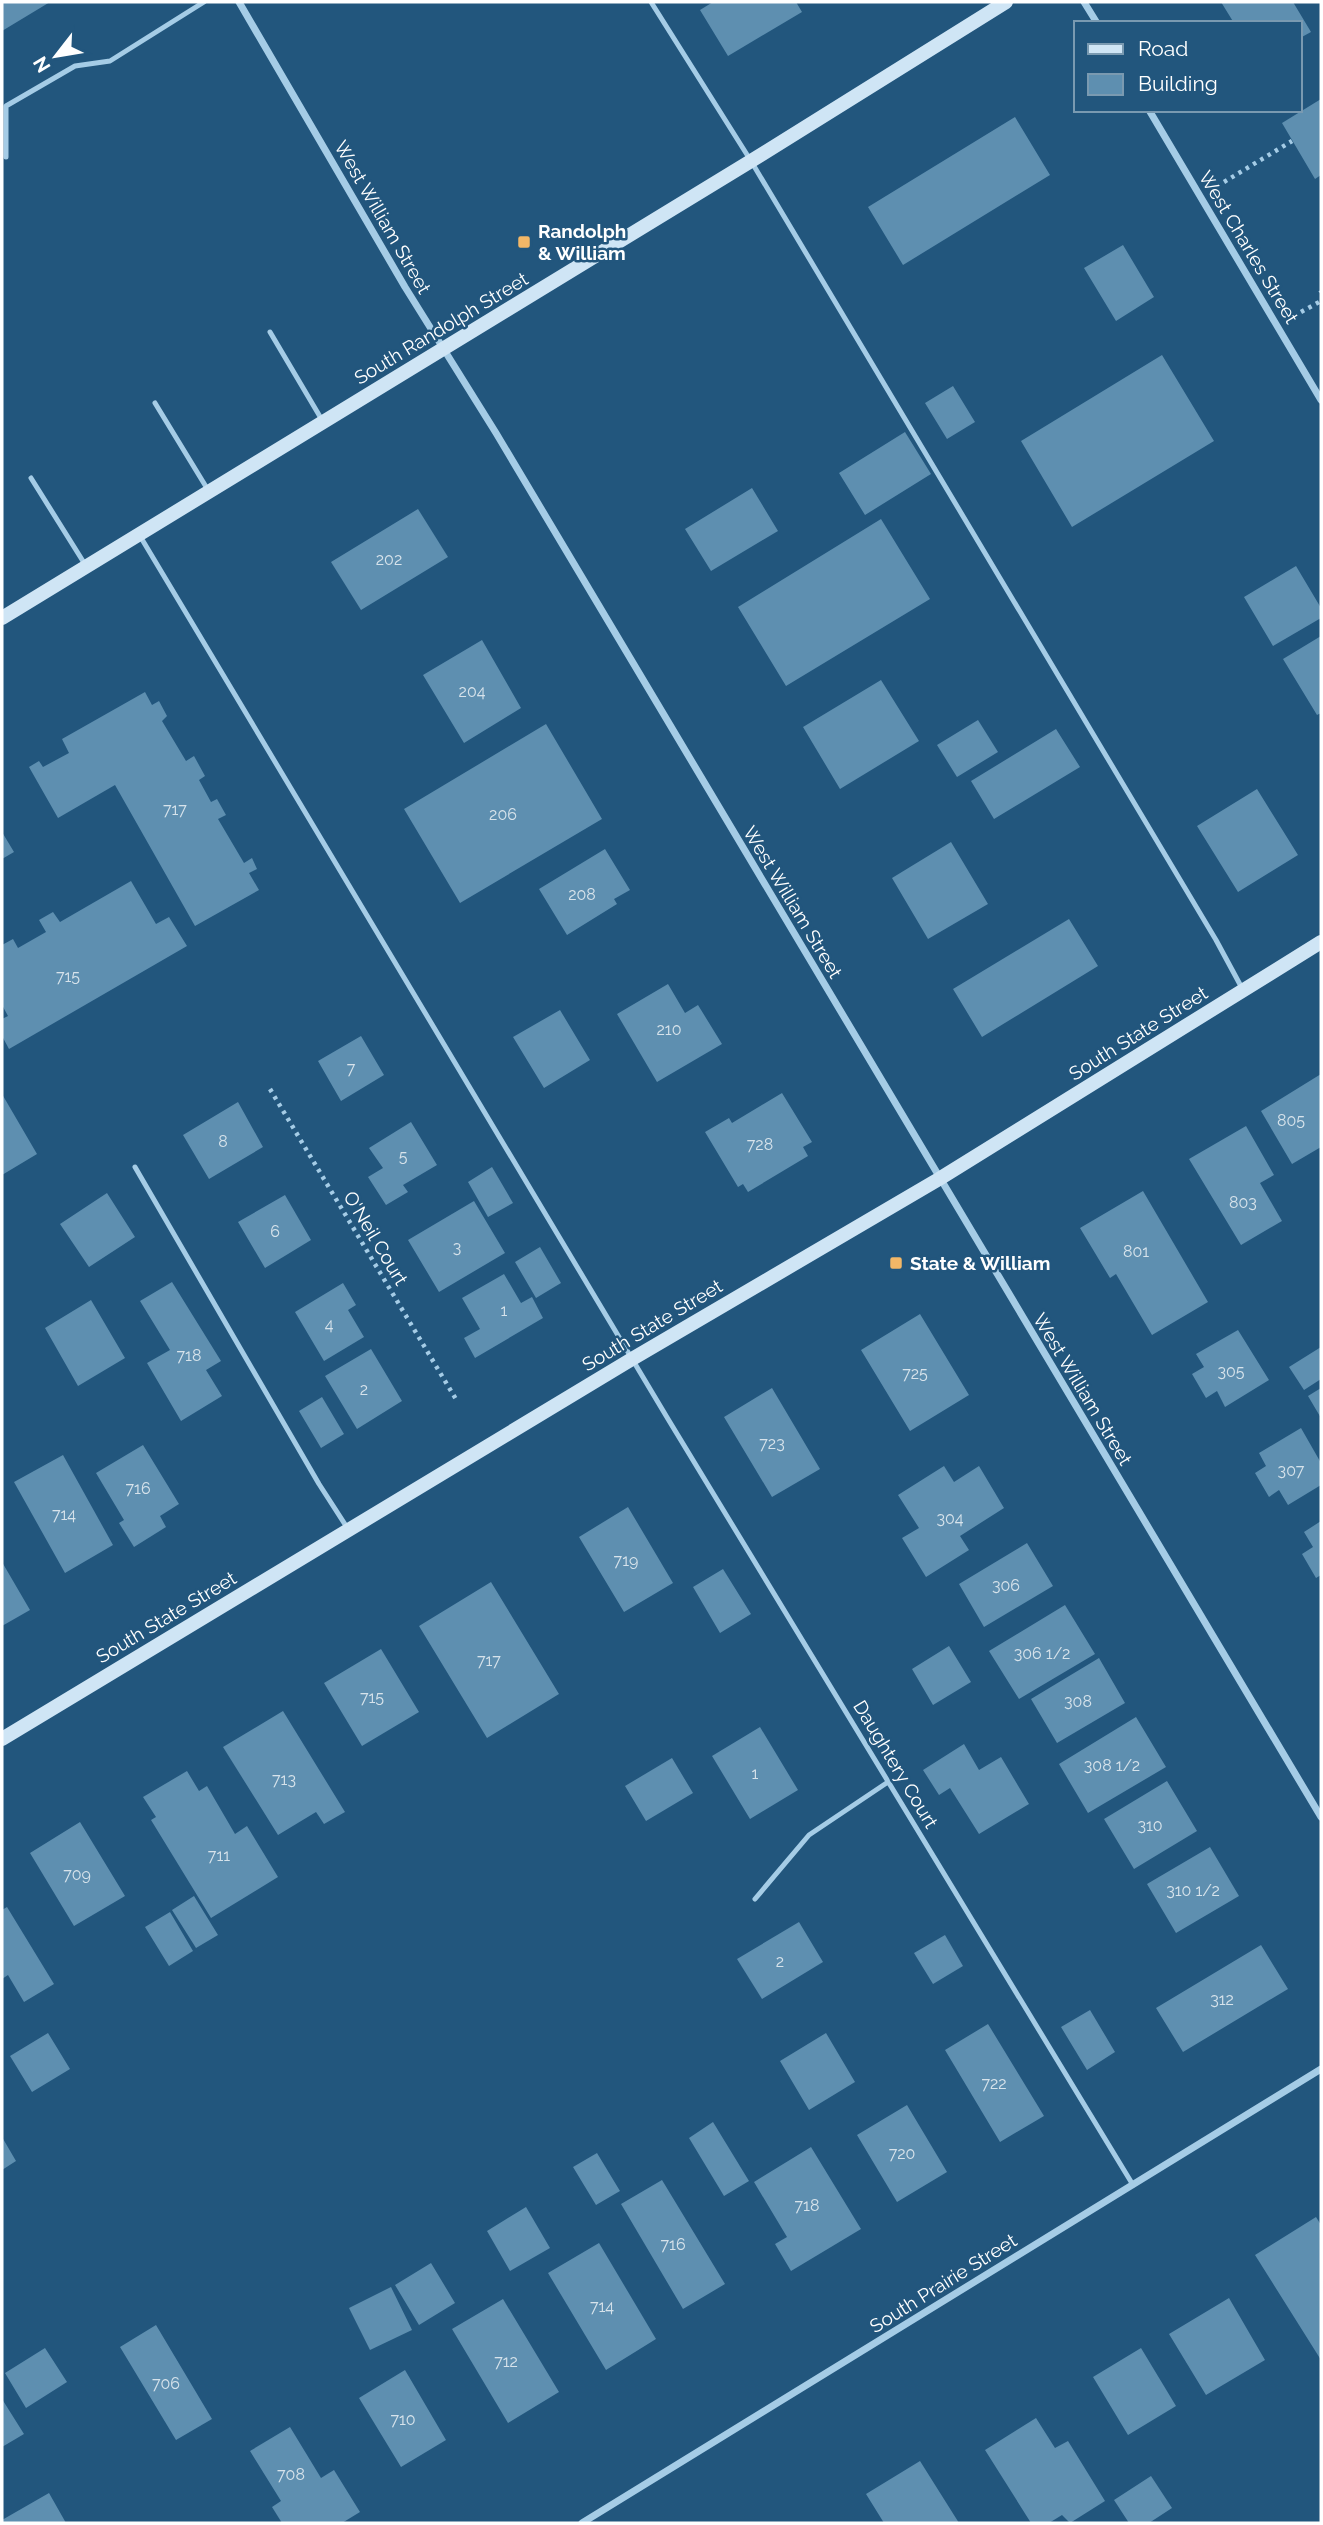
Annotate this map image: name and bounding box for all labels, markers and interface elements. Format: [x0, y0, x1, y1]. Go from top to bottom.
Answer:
north arrow [21, 21, 91, 91]
legend [1074, 21, 1302, 112]
text: Road [1138, 36, 1188, 61]
text: N [28, 53, 55, 77]
text: Building [1138, 71, 1218, 96]
street label: West William Street [330, 136, 436, 298]
street label: West Charles Street [1195, 167, 1304, 328]
place label: Randolph & William [538, 220, 626, 264]
marker: Randolph & William [516, 234, 532, 250]
street label: South Randolph Street [350, 267, 532, 389]
house number: 202 [376, 550, 402, 569]
house number: 204 [459, 682, 486, 701]
house number: 717 [163, 800, 187, 819]
house number: 206 [489, 805, 517, 824]
street label: West William Street [739, 822, 847, 982]
house number: 208 [568, 885, 596, 904]
house number: 715 [56, 967, 80, 986]
street label: South State Street [1065, 981, 1212, 1085]
house number: 210 [657, 1020, 681, 1039]
house number: 7 [347, 1059, 356, 1078]
house number: 805 [1277, 1111, 1305, 1130]
house number: 8 [218, 1132, 228, 1151]
house number: 728 [747, 1135, 773, 1154]
house number: 5 [399, 1147, 408, 1166]
street label: O'Neil Court [339, 1187, 413, 1290]
house number: 803 [1229, 1193, 1257, 1212]
house number: 6 [270, 1222, 280, 1241]
house number: 3 [453, 1238, 461, 1257]
house number: 801 [1123, 1242, 1149, 1261]
place label: State & William [910, 1252, 1050, 1274]
marker: State & William [888, 1255, 904, 1271]
street label: South State Street [578, 1274, 726, 1375]
house number: 1 [501, 1301, 508, 1320]
street label: West William Street [1029, 1309, 1137, 1469]
house number: 4 [325, 1315, 334, 1334]
house number: 718 [177, 1346, 201, 1365]
house number: 305 [1217, 1362, 1245, 1381]
house number: 725 [902, 1364, 928, 1383]
house number: 2 [360, 1380, 368, 1399]
house number: 723 [759, 1434, 785, 1453]
house number: 307 [1278, 1461, 1305, 1480]
house number: 716 [125, 1479, 151, 1498]
house number: 714 [52, 1505, 76, 1524]
house number: 304 [936, 1509, 964, 1528]
house number: 719 [614, 1551, 638, 1570]
street label: South State Street [92, 1566, 240, 1667]
house number: 306 [992, 1576, 1020, 1595]
house number: 306 1/2 [1014, 1644, 1070, 1663]
house number: 717 [477, 1651, 501, 1670]
house number: 715 [360, 1688, 384, 1707]
house number: 308 [1064, 1692, 1092, 1711]
street label: Daughtery Court [849, 1696, 943, 1832]
house number: 308 1/2 [1084, 1756, 1140, 1775]
house number: 1 [752, 1764, 759, 1783]
house number: 713 [272, 1770, 296, 1789]
house number: 310 [1137, 1816, 1163, 1835]
house number: 711 [208, 1846, 230, 1865]
house number: 709 [63, 1865, 91, 1884]
house number: 310 1/2 [1166, 1881, 1220, 1900]
house number: 2 [776, 1952, 784, 1971]
house number: 312 [1210, 1990, 1234, 2009]
house number: 722 [981, 2074, 1007, 2093]
house number: 720 [889, 2144, 915, 2163]
house number: 718 [795, 2196, 819, 2215]
street label: South Prairie Street [866, 2229, 1021, 2337]
house number: 716 [660, 2235, 686, 2254]
house number: 714 [590, 2297, 614, 2316]
house number: 712 [494, 2352, 518, 2371]
house number: 706 [152, 2374, 180, 2393]
house number: 710 [390, 2410, 416, 2429]
house number: 708 [277, 2465, 305, 2484]

